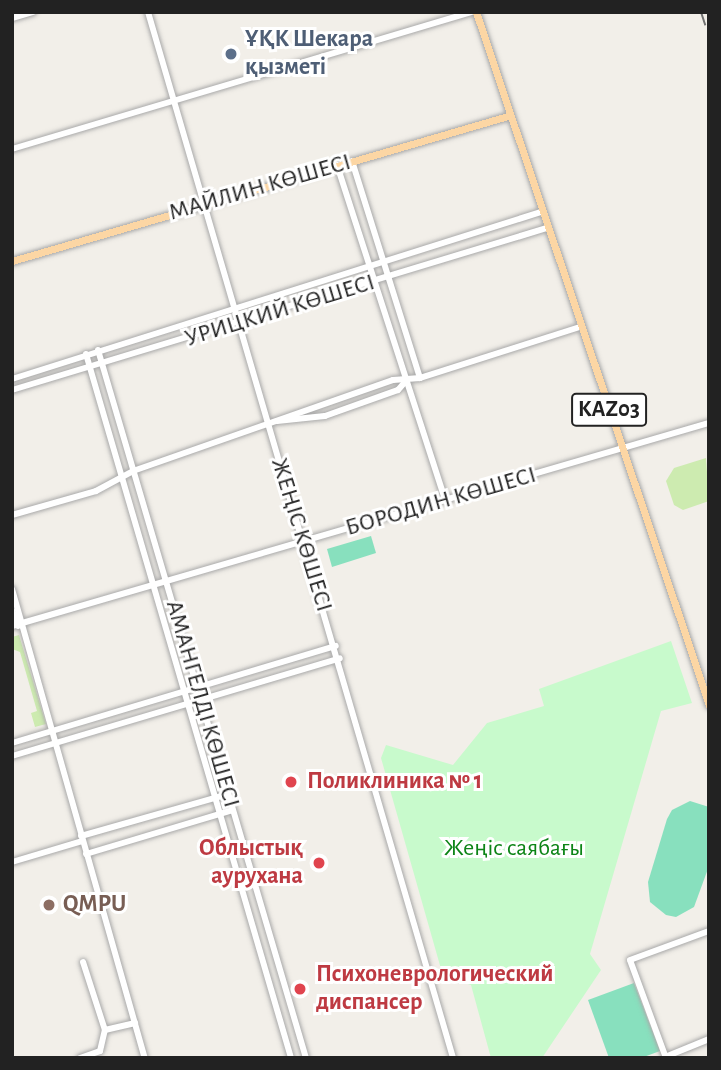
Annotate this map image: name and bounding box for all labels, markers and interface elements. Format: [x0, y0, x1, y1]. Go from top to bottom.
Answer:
place label: ҰҚК Шекара қызметі [245, 26, 373, 82]
marker: ҰҚК Шекара қызметі [223, 46, 239, 62]
street label: МАЙЛИН КӨШЕСІ [166, 148, 354, 228]
street label: УРИЦКИЙ КӨШЕСІ [182, 268, 378, 354]
road number: KАZ03 [570, 390, 648, 430]
street label: ЖЕҢІС КӨШЕСІ [264, 455, 338, 615]
street label: БОРОДИН КӨШЕСІ [342, 461, 540, 543]
street label: АМАНГЕЛДІ КӨШЕСІ [159, 597, 245, 811]
place label: Поликлиника № 1 [307, 768, 482, 796]
marker: Поликлиника № 1 [281, 772, 301, 792]
place label: Облыстық аурухана [199, 835, 303, 891]
park label: Жеңіс саябағы [444, 835, 584, 863]
marker: Облыстық аурухана [309, 853, 329, 873]
place label: QMPU [63, 891, 126, 919]
marker: QMPU [41, 897, 57, 913]
place label: Психоневрологический диспансер [316, 961, 553, 1017]
marker: Психоневрологический диспансер [290, 979, 310, 999]

